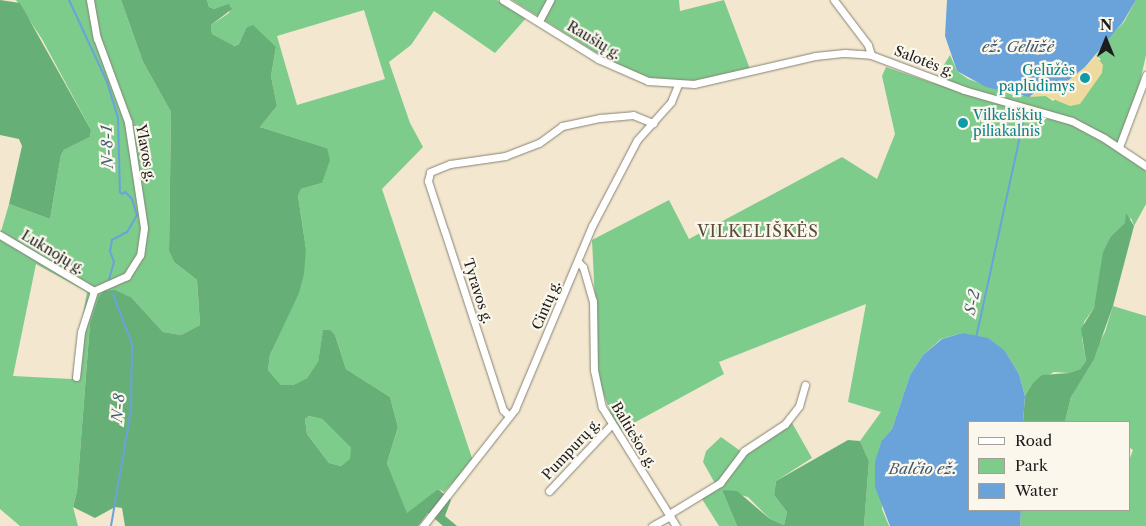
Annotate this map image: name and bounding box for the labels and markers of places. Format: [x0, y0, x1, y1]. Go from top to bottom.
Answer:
place label: Gelūžės paplūdimys [999, 62, 1075, 94]
marker: Gelūžės paplūdimys [1079, 72, 1091, 84]
place label: Vilkeliškių piliakalnis [973, 107, 1042, 140]
marker: Vilkeliškių piliakalnis [957, 117, 969, 129]

